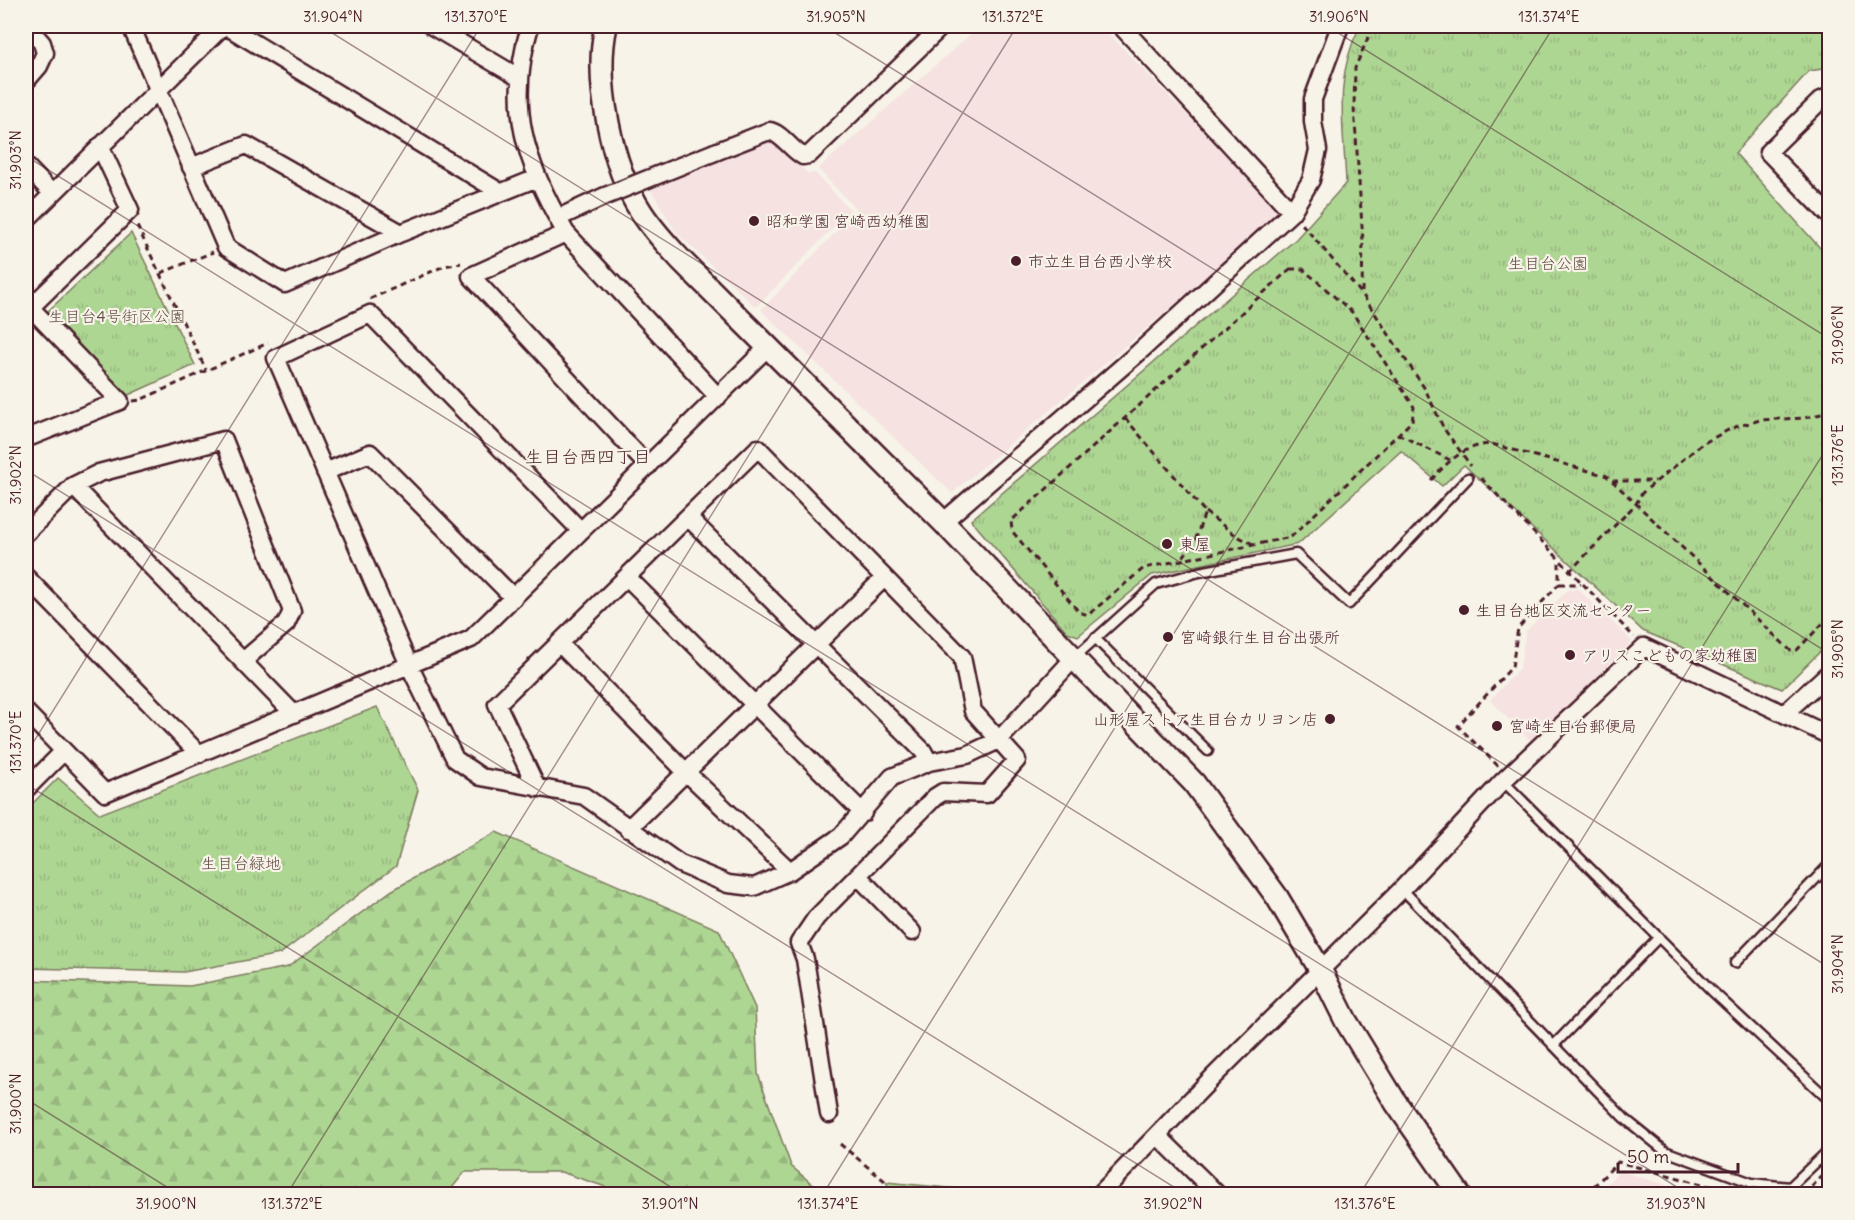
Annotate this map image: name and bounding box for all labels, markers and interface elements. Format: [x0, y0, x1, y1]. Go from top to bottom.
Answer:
text: 31.904°N [303, 7, 363, 26]
text: 131.370°E [445, 7, 508, 26]
text: 31.905°N [806, 7, 866, 26]
text: 131.372°E [982, 7, 1044, 26]
text: 31.906°N [1309, 7, 1369, 26]
text: 131.374°E [1518, 7, 1580, 26]
text: 31.903°N [6, 130, 25, 190]
place label: 昭和学園 宮崎西幼稚園 [766, 211, 930, 231]
marker: 昭和学園 宮崎西幼稚園 [747, 214, 761, 228]
place label: 市立生目台西小学校 [1028, 251, 1172, 271]
park label: 生目台公園 [1508, 253, 1588, 273]
marker: 市立生目台西小学校 [1009, 254, 1023, 268]
text: 31.906°N [1828, 305, 1847, 365]
park label: 生目台4号街区公園 [48, 306, 186, 326]
text: 131.376°E [1828, 424, 1847, 486]
text: 31.902°N [6, 445, 25, 505]
district label: 生目台西四丁目 [525, 445, 651, 468]
place label: 東屋 [1179, 534, 1211, 554]
marker: 東屋 [1160, 537, 1174, 551]
place label: 生目台地区交流センター [1476, 600, 1651, 620]
marker: 生目台地区交流センター [1457, 603, 1471, 617]
text: 31.905°N [1828, 619, 1847, 679]
place label: 宮崎銀行生目台出張所 [1180, 627, 1340, 647]
marker: 宮崎銀行生目台出張所 [1161, 630, 1175, 644]
place label: アリスこどもの家幼稚園 [1582, 645, 1758, 665]
marker: アリスこどもの家幼稚園 [1563, 648, 1577, 662]
place label: 山形屋ストア生目台カリヨン店 [1093, 709, 1318, 729]
text: 131.370°E [6, 710, 25, 773]
marker: 山形屋ストア生目台カリヨン店 [1323, 712, 1337, 726]
place label: 宮崎生目台郵便局 [1509, 716, 1637, 736]
marker: 宮崎生目台郵便局 [1490, 719, 1504, 733]
park label: 生目台緑地 [201, 853, 281, 873]
text: 31.904°N [1828, 934, 1847, 994]
text: 31.900°N [6, 1073, 25, 1135]
scale bar [1618, 1136, 1738, 1174]
text: 50 m [1627, 1145, 1669, 1168]
text: 31.900°N [135, 1194, 197, 1213]
text: 131.372°E [261, 1194, 323, 1213]
text: 31.901°N [641, 1194, 699, 1213]
text: 131.374°E [797, 1194, 859, 1213]
text: 31.902°N [1143, 1194, 1203, 1213]
text: 131.376°E [1334, 1194, 1396, 1213]
text: 31.903°N [1646, 1194, 1706, 1213]

